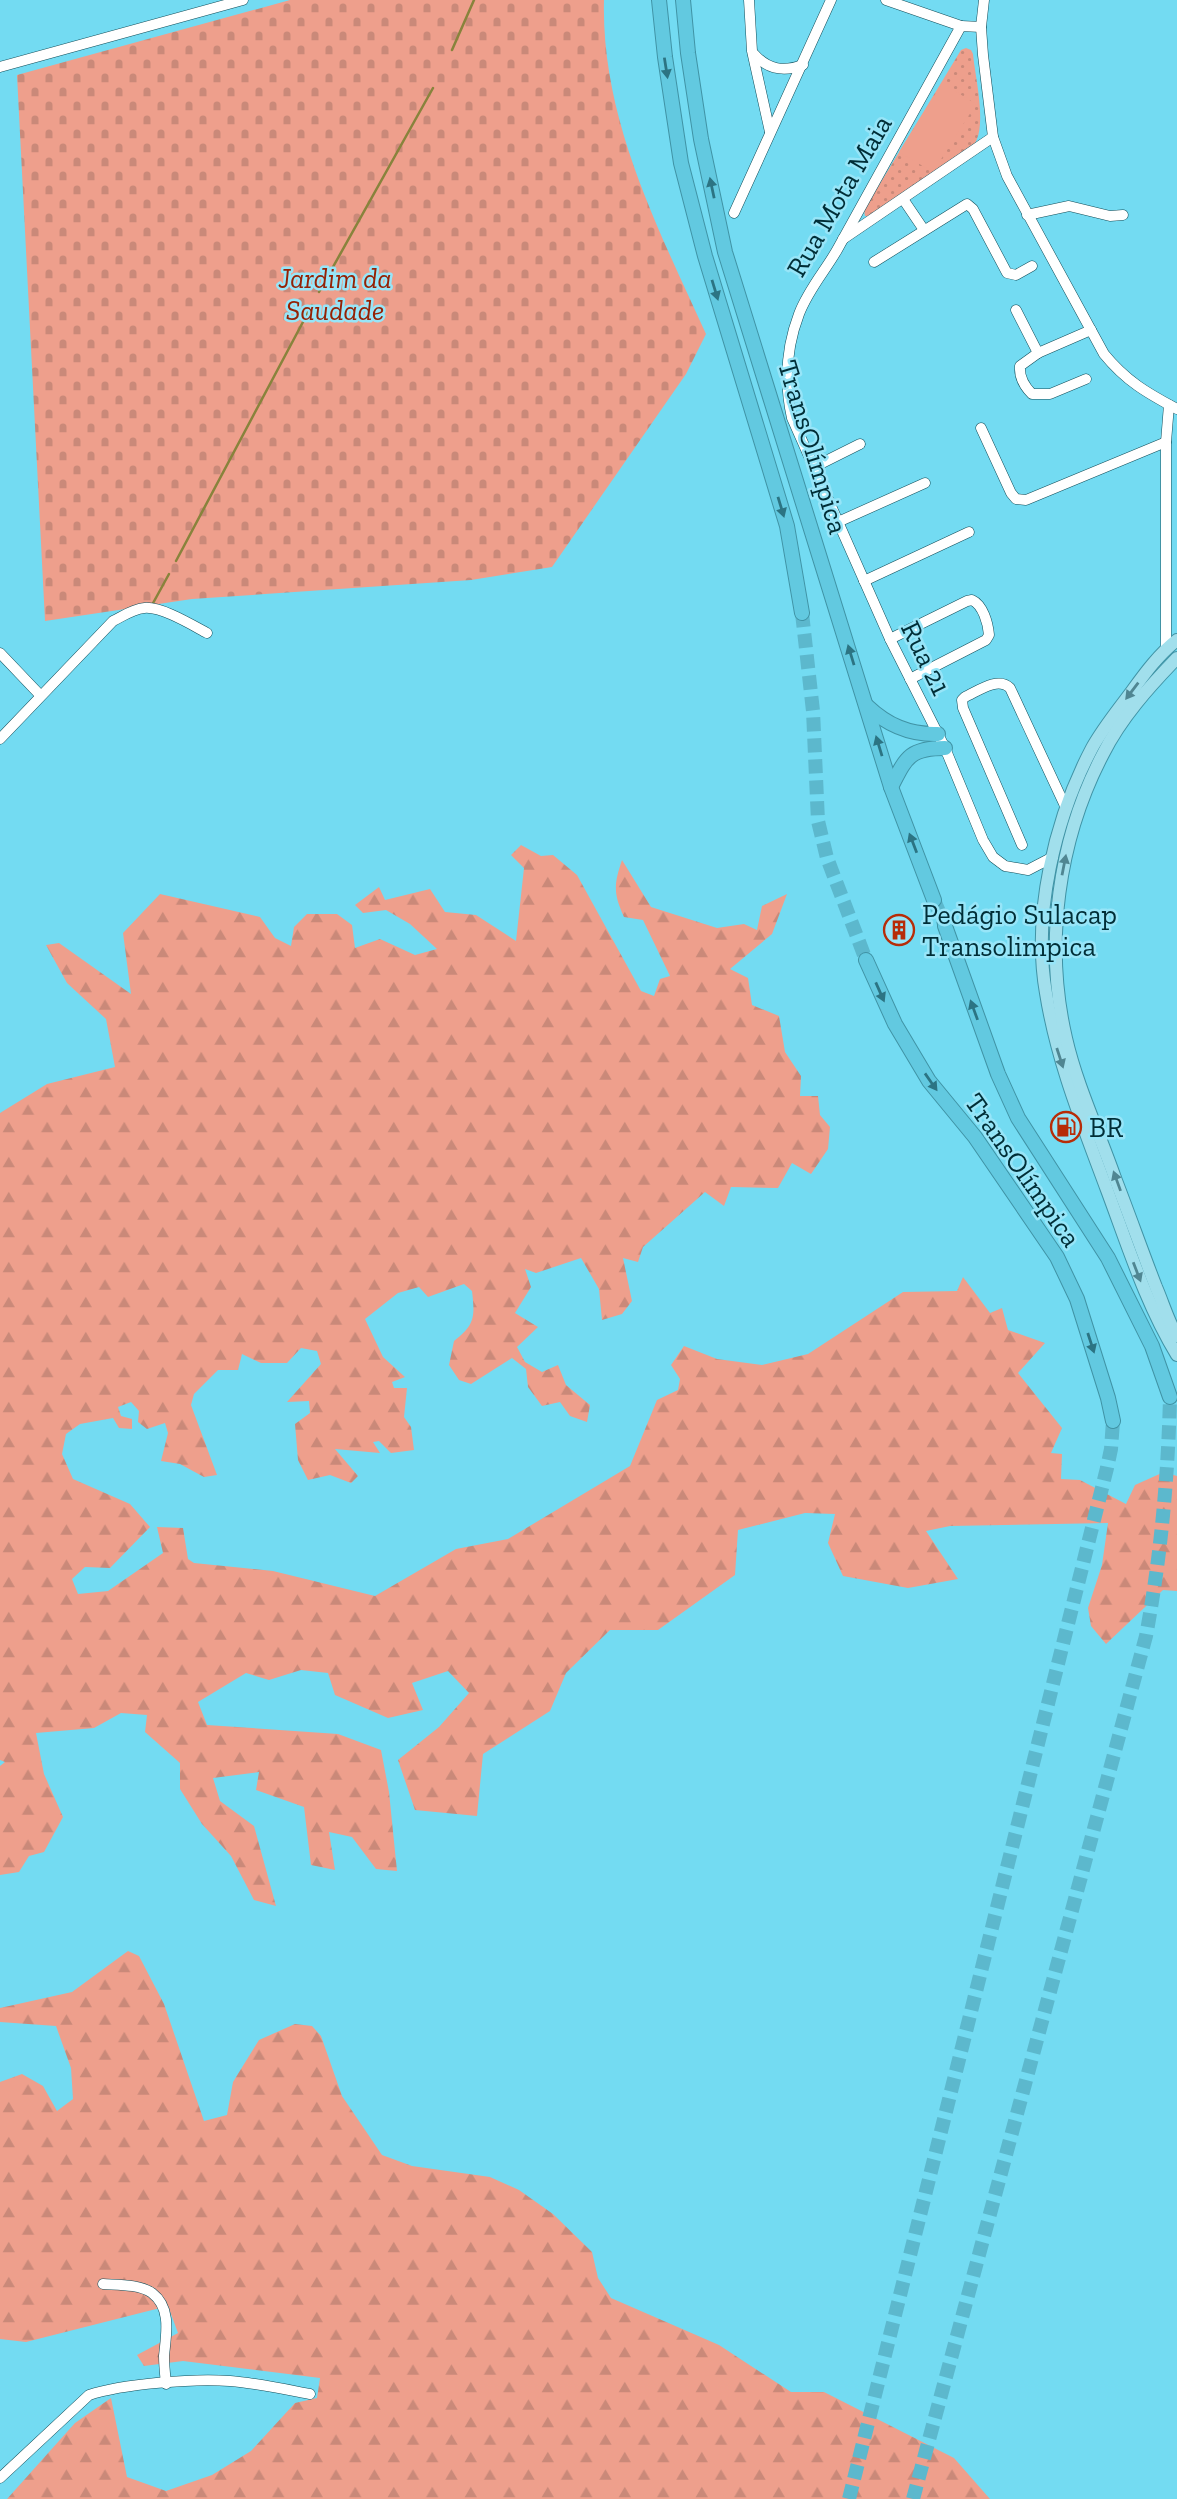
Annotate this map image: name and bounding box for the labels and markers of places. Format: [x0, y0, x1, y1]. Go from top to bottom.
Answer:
place label: Pedágio Sulacap Transolimpica [922, 898, 1117, 963]
building icon: Pedágio Sulacap Transolimpica [882, 913, 916, 947]
fuel station icon: BR [1049, 1110, 1083, 1144]
place label: BR [1089, 1111, 1123, 1144]

